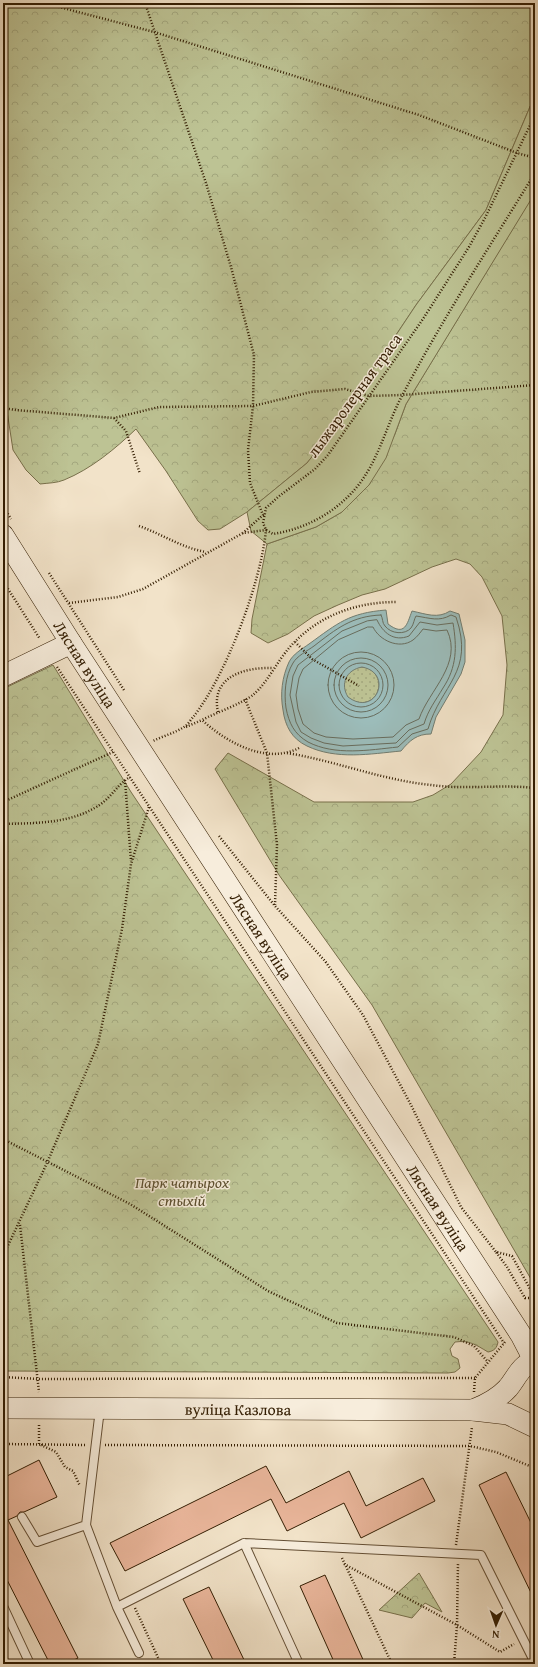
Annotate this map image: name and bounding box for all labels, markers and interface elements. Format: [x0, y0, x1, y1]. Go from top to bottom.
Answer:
street label: лыжаролерная траса [301, 328, 408, 462]
street label: Лясная вуліца [48, 616, 122, 713]
street label: Лясная вуліца [224, 887, 299, 985]
street label: Лясная вуліца [401, 1159, 476, 1256]
park label: Парк чатырох стыхій [135, 1170, 230, 1212]
street label: вуліца Казлова [185, 1397, 292, 1421]
north arrow [476, 1605, 516, 1645]
text: N [491, 1627, 500, 1643]

